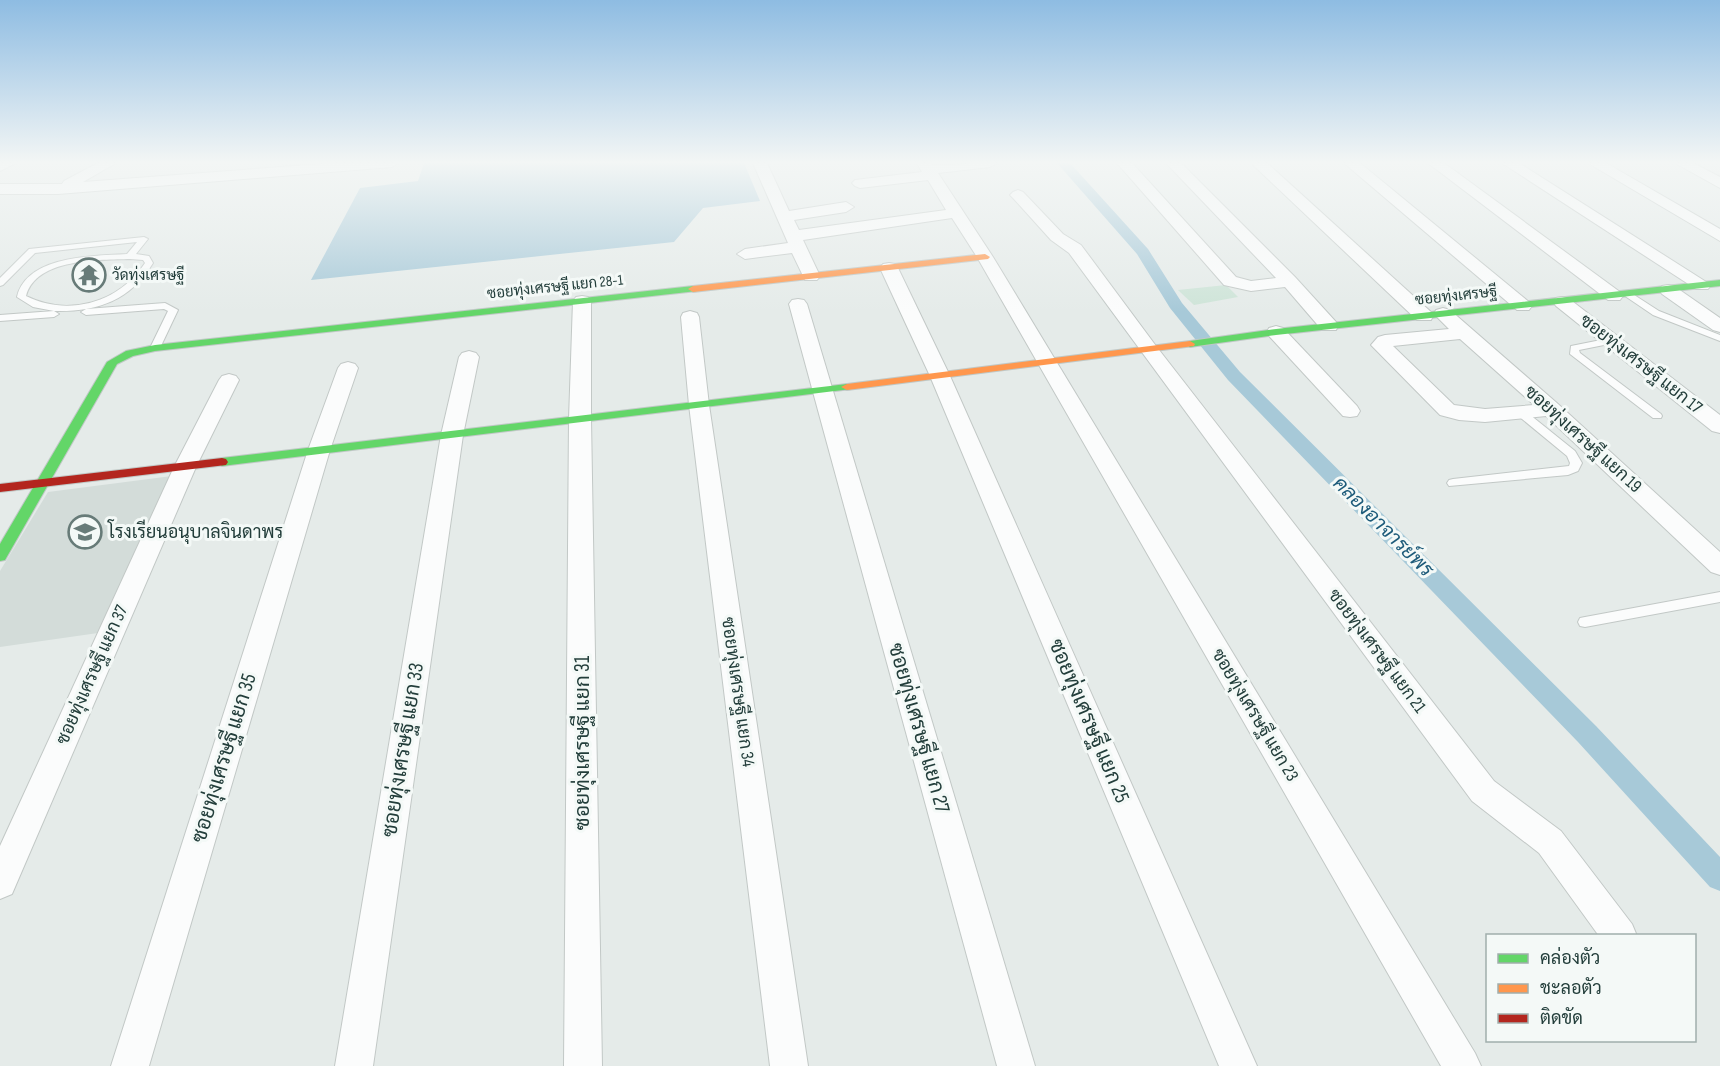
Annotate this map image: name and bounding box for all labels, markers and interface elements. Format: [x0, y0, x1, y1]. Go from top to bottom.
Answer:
temple icon: วัดทุ่งเศรษฐี [71, 257, 107, 293]
place label: วัดทุ่งเศรษฐี [112, 265, 184, 286]
street label: ซอยทุ่งเศรษฐี แยก 28-1 [486, 269, 625, 305]
street label: ซอยทุ่งเศรษฐี [1414, 281, 1498, 311]
street label: ซอยทุ่งเศรษฐี แยก 17 [1575, 307, 1709, 419]
street label: ซอยทุ่งเศรษฐี แยก 19 [1520, 379, 1648, 498]
water label: คลองอาจารย์พร [1328, 470, 1441, 583]
school or university icon: โรงเรียนอนุบาลจินดาพร [67, 514, 103, 550]
place label: โรงเรียนอนุบาลจินดาพร [107, 519, 283, 544]
street label: ซอยทุ่งเศรษฐี แยก 21 [1323, 583, 1433, 718]
street label: ซอยทุ่งเศรษฐี แยก 37 [49, 600, 133, 748]
street label: ซอยทุ่งเศรษฐี แยก 34 [716, 615, 762, 769]
street label: ซอยทุ่งเศรษฐี แยก 25 [1042, 635, 1136, 807]
street label: ซอยทุ่งเศรษฐี แยก 27 [882, 640, 956, 817]
street label: ซอยทุ่งเศรษฐี แยก 23 [1206, 643, 1305, 786]
street label: ซอยทุ่งเศรษฐี แยก 31 [569, 655, 596, 830]
street label: ซอยทุ่งเศรษฐี แยก 33 [376, 661, 430, 839]
street label: ซอยทุ่งเศรษฐี แยก 35 [185, 670, 263, 846]
legend [1486, 934, 1696, 1042]
text: คล่องตัว [1540, 946, 1600, 969]
text: ชะลอตัว [1540, 977, 1602, 999]
text: ติดขัด [1540, 1007, 1583, 1029]

